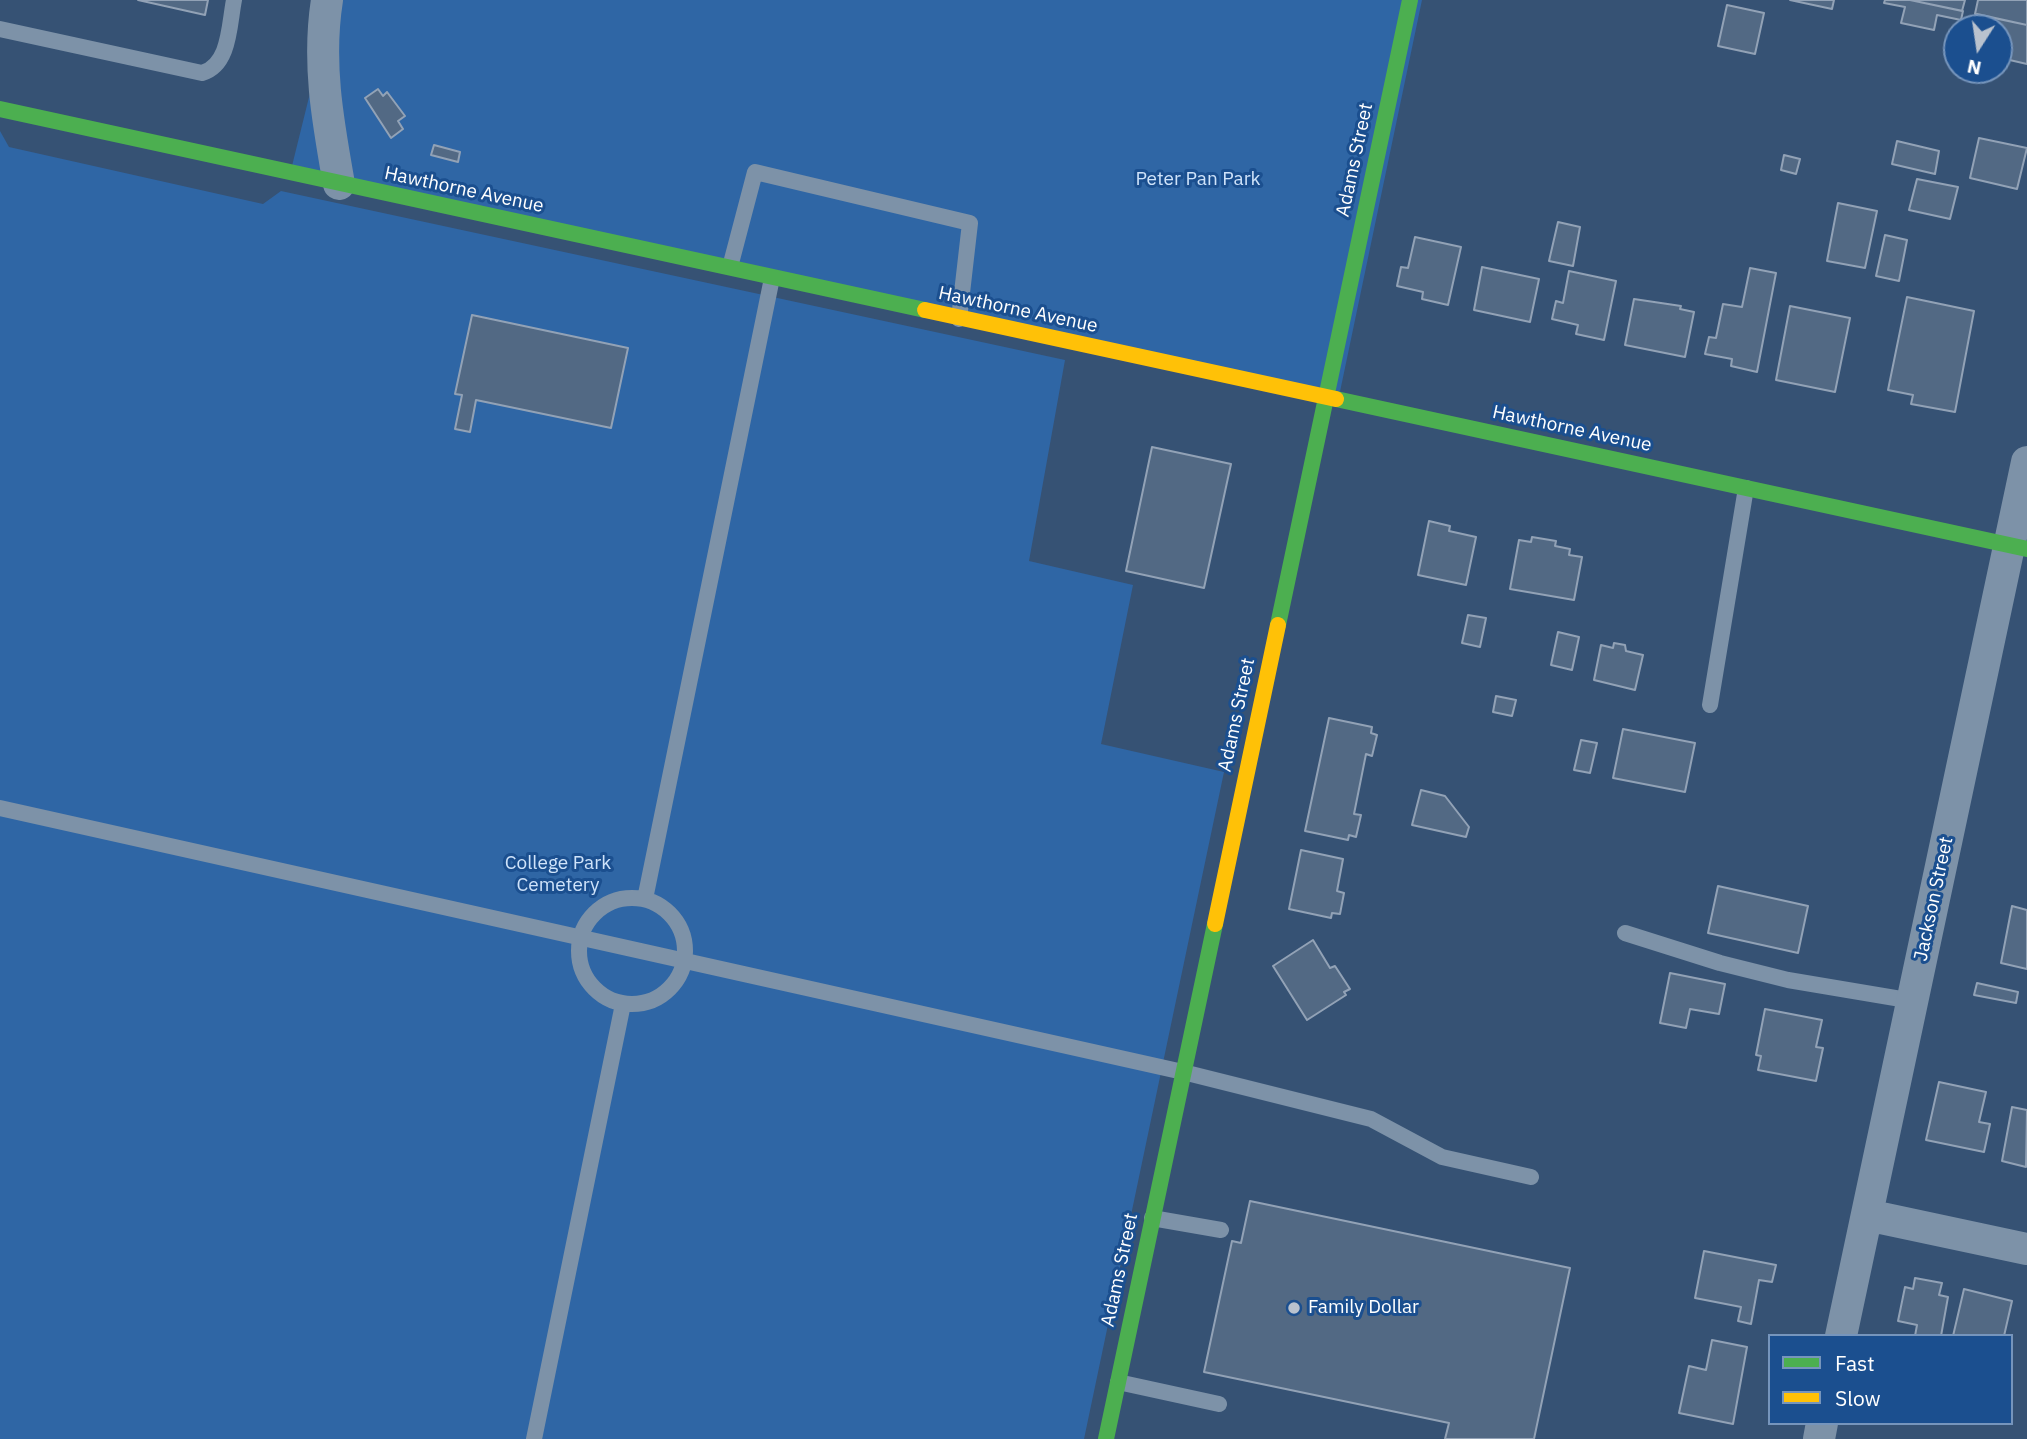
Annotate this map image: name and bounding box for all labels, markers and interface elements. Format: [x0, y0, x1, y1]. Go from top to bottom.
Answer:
north arrow [1943, 14, 2013, 84]
text: N [1965, 54, 1983, 81]
street label: Adams Street [1332, 101, 1378, 219]
street label: Hawthorne Avenue [382, 162, 546, 218]
park label: Peter Pan Park [1135, 169, 1261, 191]
street label: Hawthorne Avenue [936, 282, 1100, 338]
street label: Hawthorne Avenue [1490, 401, 1654, 457]
street label: Adams Street [1214, 656, 1260, 774]
street label: Jackson Street [1910, 835, 1958, 963]
park label: College Park Cemetery [505, 853, 611, 897]
street label: Adams Street [1097, 1211, 1143, 1329]
place label: Family Dollar [1308, 1297, 1419, 1319]
marker: Family Dollar [1286, 1300, 1302, 1316]
legend [1768, 1334, 2013, 1425]
text: Fast [1835, 1349, 1875, 1377]
text: Slow [1835, 1384, 1881, 1412]

